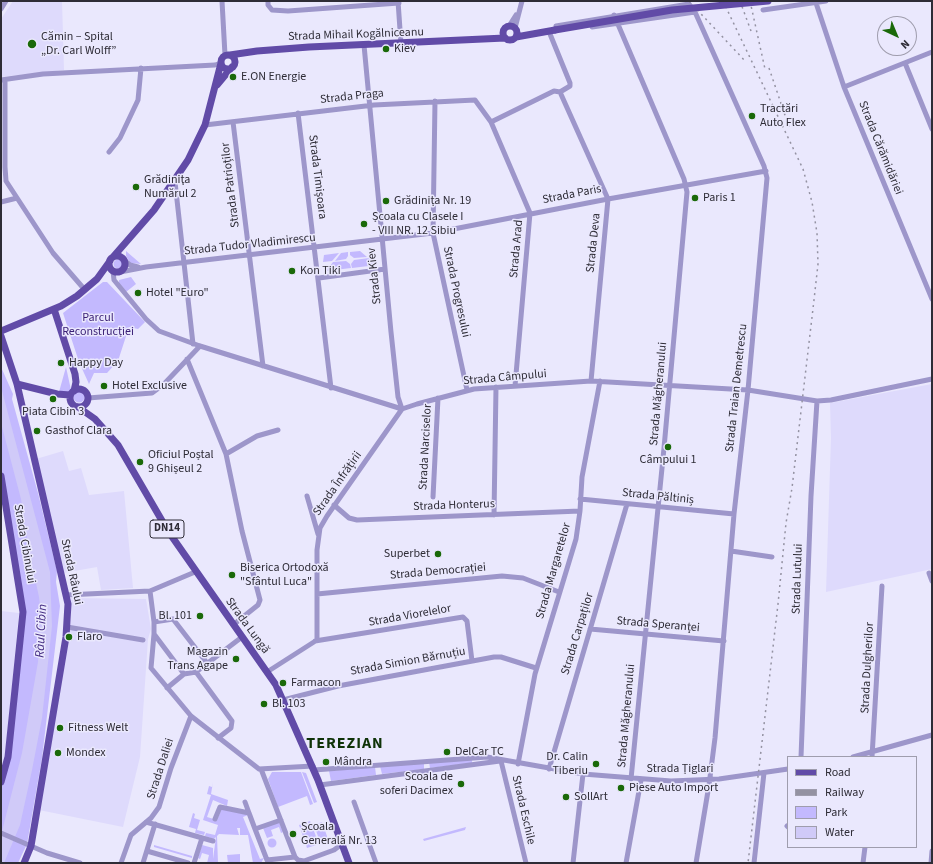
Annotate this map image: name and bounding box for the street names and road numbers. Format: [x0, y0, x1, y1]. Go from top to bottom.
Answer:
street label: Strada Mihail Kogălniceanu [288, 25, 424, 45]
street label: Strada Praga [320, 87, 384, 107]
street label: Strada Cărămidăriei [855, 99, 905, 197]
street label: Strada Timișoara [305, 134, 329, 220]
street label: Strada Patrioților [219, 142, 243, 228]
street label: Strada Paris [541, 182, 603, 208]
street label: Strada Deva [584, 212, 604, 274]
street label: Strada Arad [507, 219, 527, 279]
street label: Strada Tudor Vladimirescu [184, 231, 316, 259]
street label: Strada Progresului [439, 245, 473, 339]
street label: Strada Kiev [365, 247, 385, 305]
street label: Strada Traian Demetrescu [723, 323, 751, 453]
street label: Strada Măgheranului [647, 342, 671, 446]
street label: Strada Câmpului [463, 367, 547, 389]
street label: Strada Narciselor [417, 404, 435, 490]
street label: Strada Înfrățirii [311, 449, 365, 519]
street label: Strada Păltiniș [621, 486, 695, 508]
street label: Strada Honterus [413, 497, 495, 515]
street label: Strada Cibinului [10, 503, 38, 585]
road number: DN14 [150, 520, 184, 538]
street label: Strada Margaretelor [533, 521, 575, 621]
street label: Strada Râului [57, 538, 85, 606]
street label: Strada Lutului [790, 543, 806, 615]
street label: Strada Democrației [389, 561, 487, 583]
street label: Strada Carpaților [559, 591, 597, 677]
street label: Strada Lungă [222, 595, 272, 657]
street label: Strada Viorelelor [368, 602, 452, 630]
street label: Strada Speranței [616, 614, 700, 636]
street label: Strada Dulgherilor [858, 622, 878, 714]
street label: Strada Simion Bărnuțiu [349, 645, 467, 679]
street label: Strada Măgheranului [615, 664, 639, 768]
street label: Strada Daliei [144, 737, 178, 801]
street label: Strada Țiglari [647, 762, 713, 776]
street label: Strada Eschile [508, 774, 538, 846]

